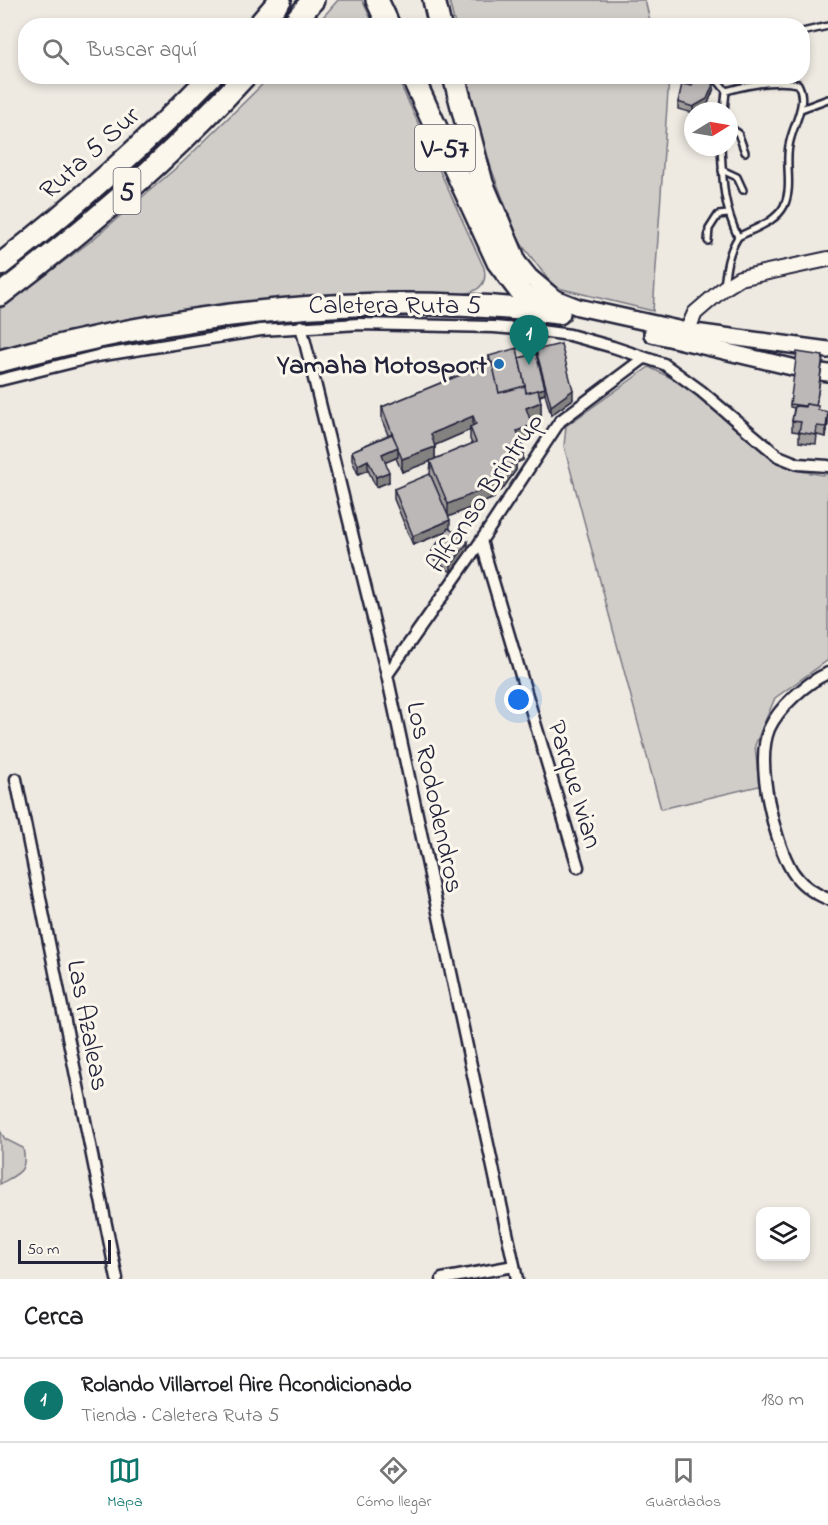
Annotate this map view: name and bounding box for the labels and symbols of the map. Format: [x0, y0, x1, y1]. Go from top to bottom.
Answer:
street label: Ruta 5 Sur [32, 98, 146, 206]
north arrow [684, 102, 738, 156]
road number: V-57 [415, 125, 475, 171]
road number: 5 [114, 168, 140, 214]
street label: Caletera Ruta 5 [308, 287, 482, 326]
pin: 1 [510, 316, 548, 365]
place label: Yamaha Motosport [276, 347, 488, 386]
marker: Yamaha Motosport [492, 357, 506, 371]
street label: Alfonso Brintrup [418, 405, 554, 581]
your location [504, 685, 533, 714]
street label: Los Rododendros [394, 698, 473, 897]
street label: Parque Ivian [536, 716, 612, 854]
street label: Las Azaleas [55, 957, 118, 1094]
scale bar [18, 1237, 111, 1264]

